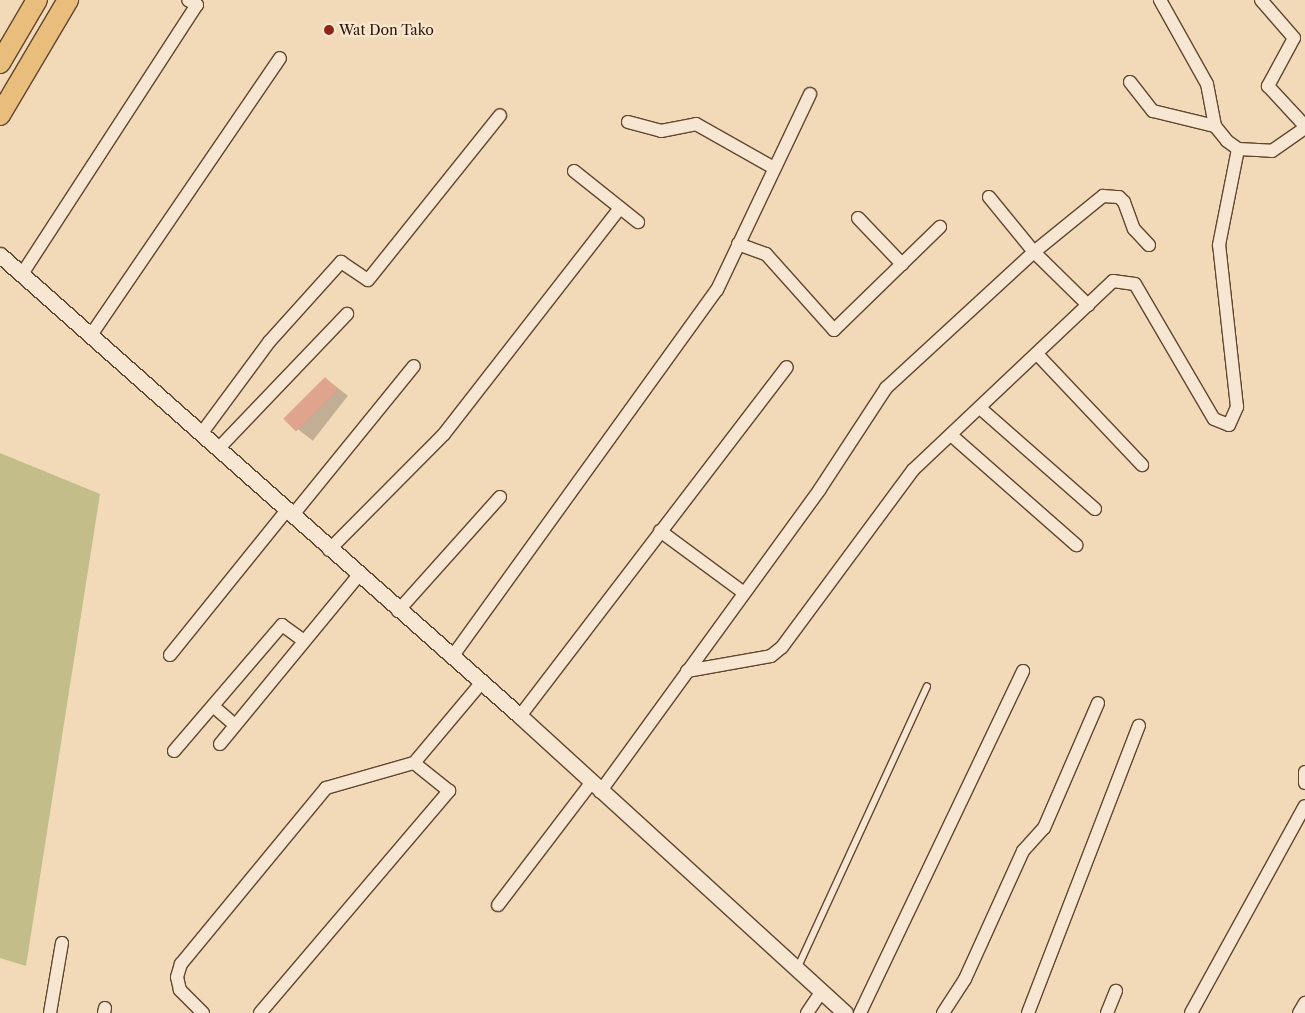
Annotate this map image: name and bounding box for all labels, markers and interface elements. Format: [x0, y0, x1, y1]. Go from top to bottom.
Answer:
place label: Wat Don Tako [339, 22, 434, 38]
marker: Wat Don Tako [323, 24, 335, 36]

